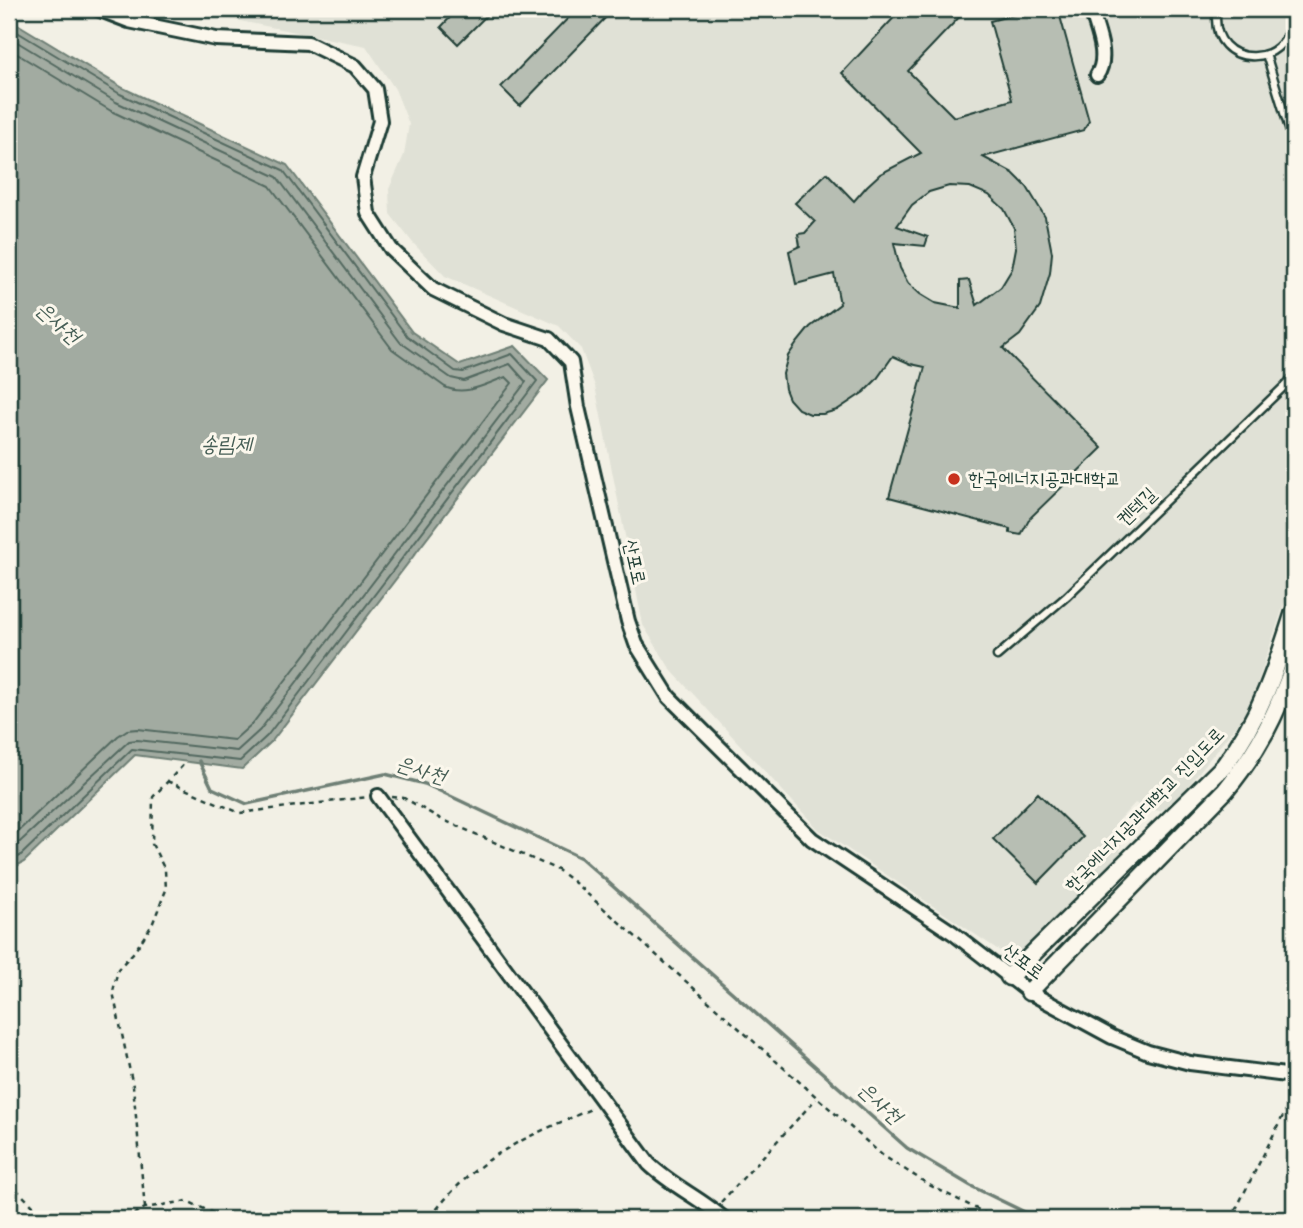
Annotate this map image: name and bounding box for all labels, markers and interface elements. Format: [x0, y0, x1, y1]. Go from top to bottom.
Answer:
water label: 은사천 [31, 297, 87, 351]
water label: 송림제 [201, 432, 254, 457]
place label: 한국에너지공과대학교 [968, 468, 1121, 491]
marker: 한국에너지공과대학교 [946, 471, 962, 487]
street label: 켄텍길 [1113, 483, 1161, 531]
street label: 산포로 [618, 537, 650, 587]
street label: 한국에너지공과대학교 진입도로 [1061, 723, 1229, 897]
water label: 은사천 [393, 751, 451, 790]
street label: 산포로 [998, 939, 1048, 985]
water label: 은사천 [853, 1077, 909, 1131]

